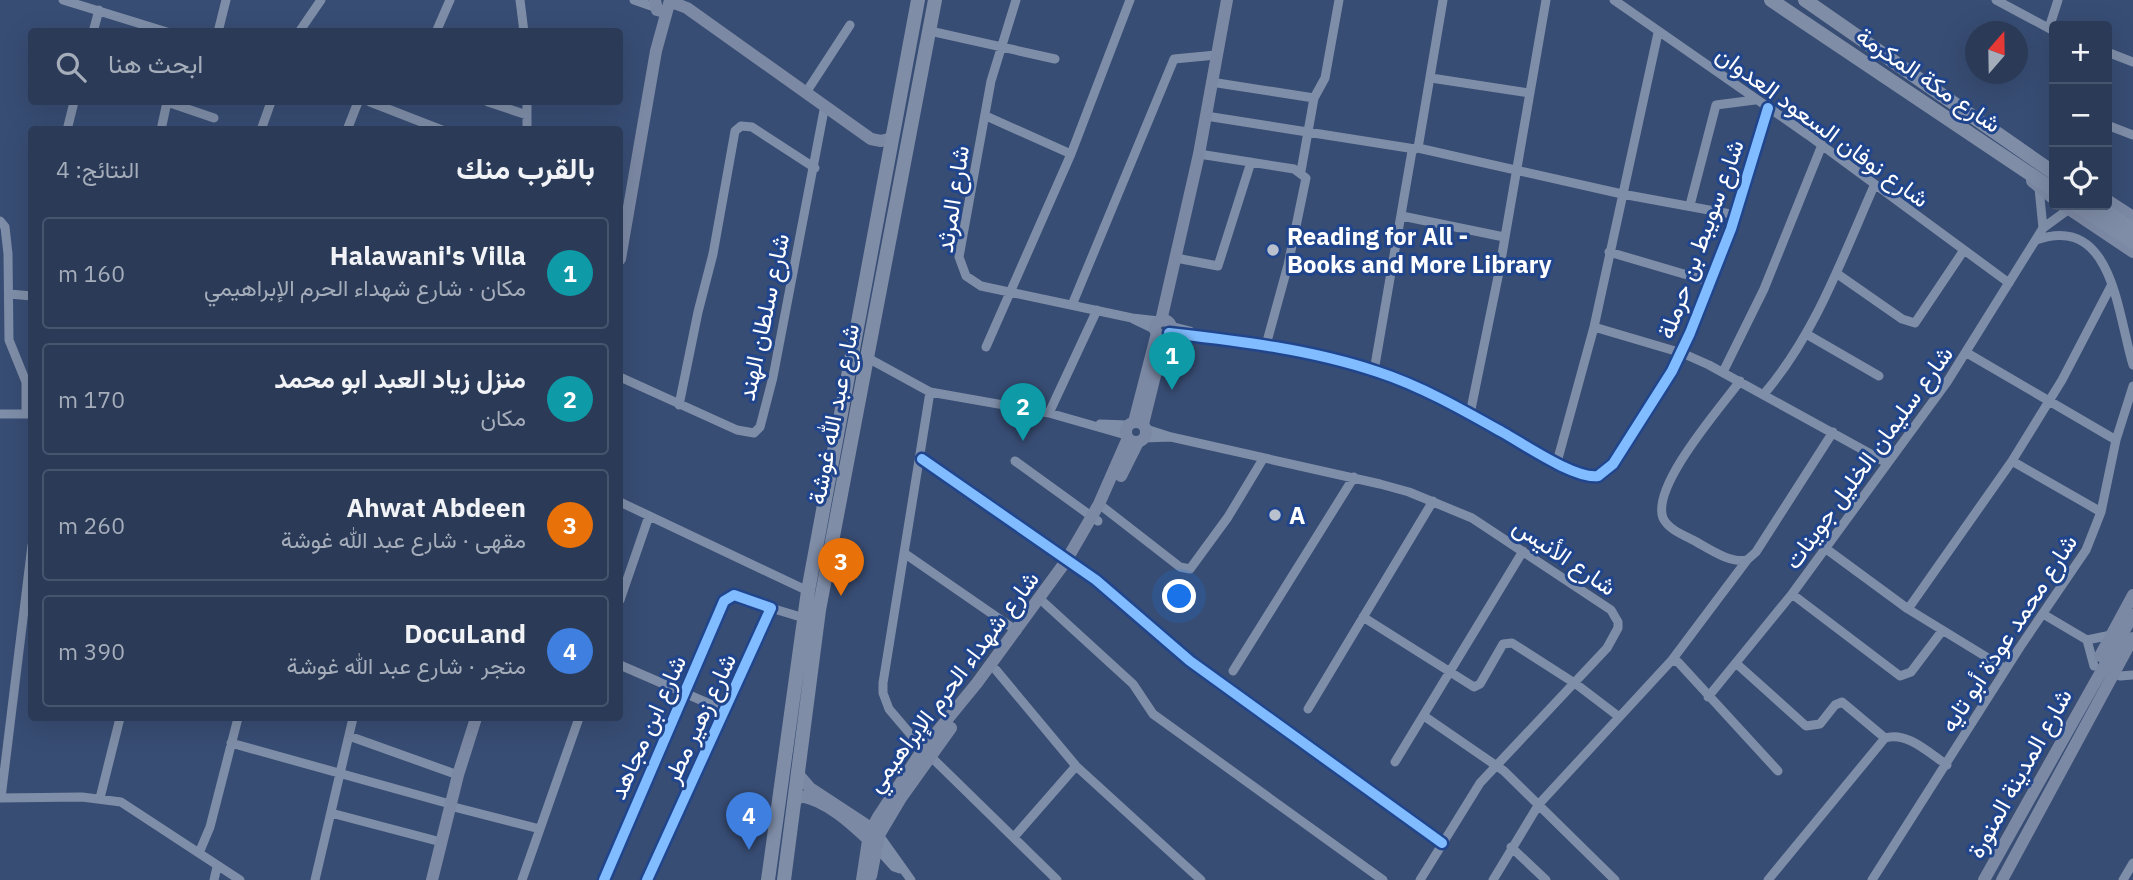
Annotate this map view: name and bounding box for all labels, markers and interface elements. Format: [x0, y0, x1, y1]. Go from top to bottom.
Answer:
street label: شارع مكة المكرمة [1850, 19, 2008, 140]
north arrow [1965, 21, 2028, 84]
map controls [2049, 21, 2112, 210]
button: + [2049, 21, 2112, 84]
search box [28, 28, 623, 105]
street label: شارع نوفان السعود العدوان [1709, 38, 1936, 215]
text: ابحث هنا [108, 46, 203, 80]
icon: search [52, 48, 90, 86]
button: − [2049, 84, 2112, 147]
street label: شارع سويبط بن حرملة [1649, 135, 1752, 343]
street label: شارع المرثد [928, 143, 977, 255]
button: locate [2049, 147, 2112, 210]
text: بالقرب منك [456, 148, 595, 187]
text: النتائج: 4 [56, 154, 139, 184]
place label: Reading for All - Books and More Library [1287, 220, 1552, 280]
street label: شارع سلطان الهند [730, 230, 797, 404]
text: Halawani's Villa [330, 238, 526, 272]
marker: Reading for All - Books and More Library [1265, 242, 1281, 258]
text: 160 m [58, 258, 125, 288]
text: 1 [563, 258, 577, 288]
text: مكان · شارع شهداء الحرم الإبراهيمي [204, 272, 526, 302]
street label: شارع عبد الله غوشة [800, 321, 867, 507]
pin: 1 [1149, 332, 1195, 390]
street label: شارع سليمان الخليل جوينات [1776, 339, 1961, 576]
text: منزل زياد العبد ابو محمد [274, 361, 526, 395]
pin: 2 [1000, 383, 1046, 441]
text: 170 m [58, 384, 125, 414]
text: 2 [563, 384, 577, 414]
text: مكان [480, 402, 526, 432]
text: Ahwat Abdeen [346, 490, 526, 524]
place label: A [1289, 499, 1305, 531]
marker: A [1267, 507, 1283, 523]
text: 260 m [58, 510, 125, 540]
text: 3 [563, 510, 577, 540]
street label: شارع الأنيس [1506, 510, 1623, 603]
text: مقهى · شارع عبد الله غوشة [281, 524, 526, 554]
street label: شارع محمد عودة أبو تايه [1932, 528, 2085, 739]
pin: 3 [818, 538, 864, 596]
street label: شارع شهداء الحرم الإبراهيمي [858, 564, 1049, 801]
your location [1162, 579, 1196, 613]
text: DocuLand [404, 616, 526, 650]
text: 390 m [58, 636, 125, 666]
text: 4 [563, 636, 577, 666]
street label: شارع زهير مطر [655, 648, 744, 789]
text: متجر · شارع عبد الله غوشة [287, 650, 526, 680]
street label: شارع ابن مجاهد [601, 650, 694, 804]
street label: شارع المدينة المنورة [1959, 683, 2080, 864]
pin: 4 [726, 792, 772, 850]

